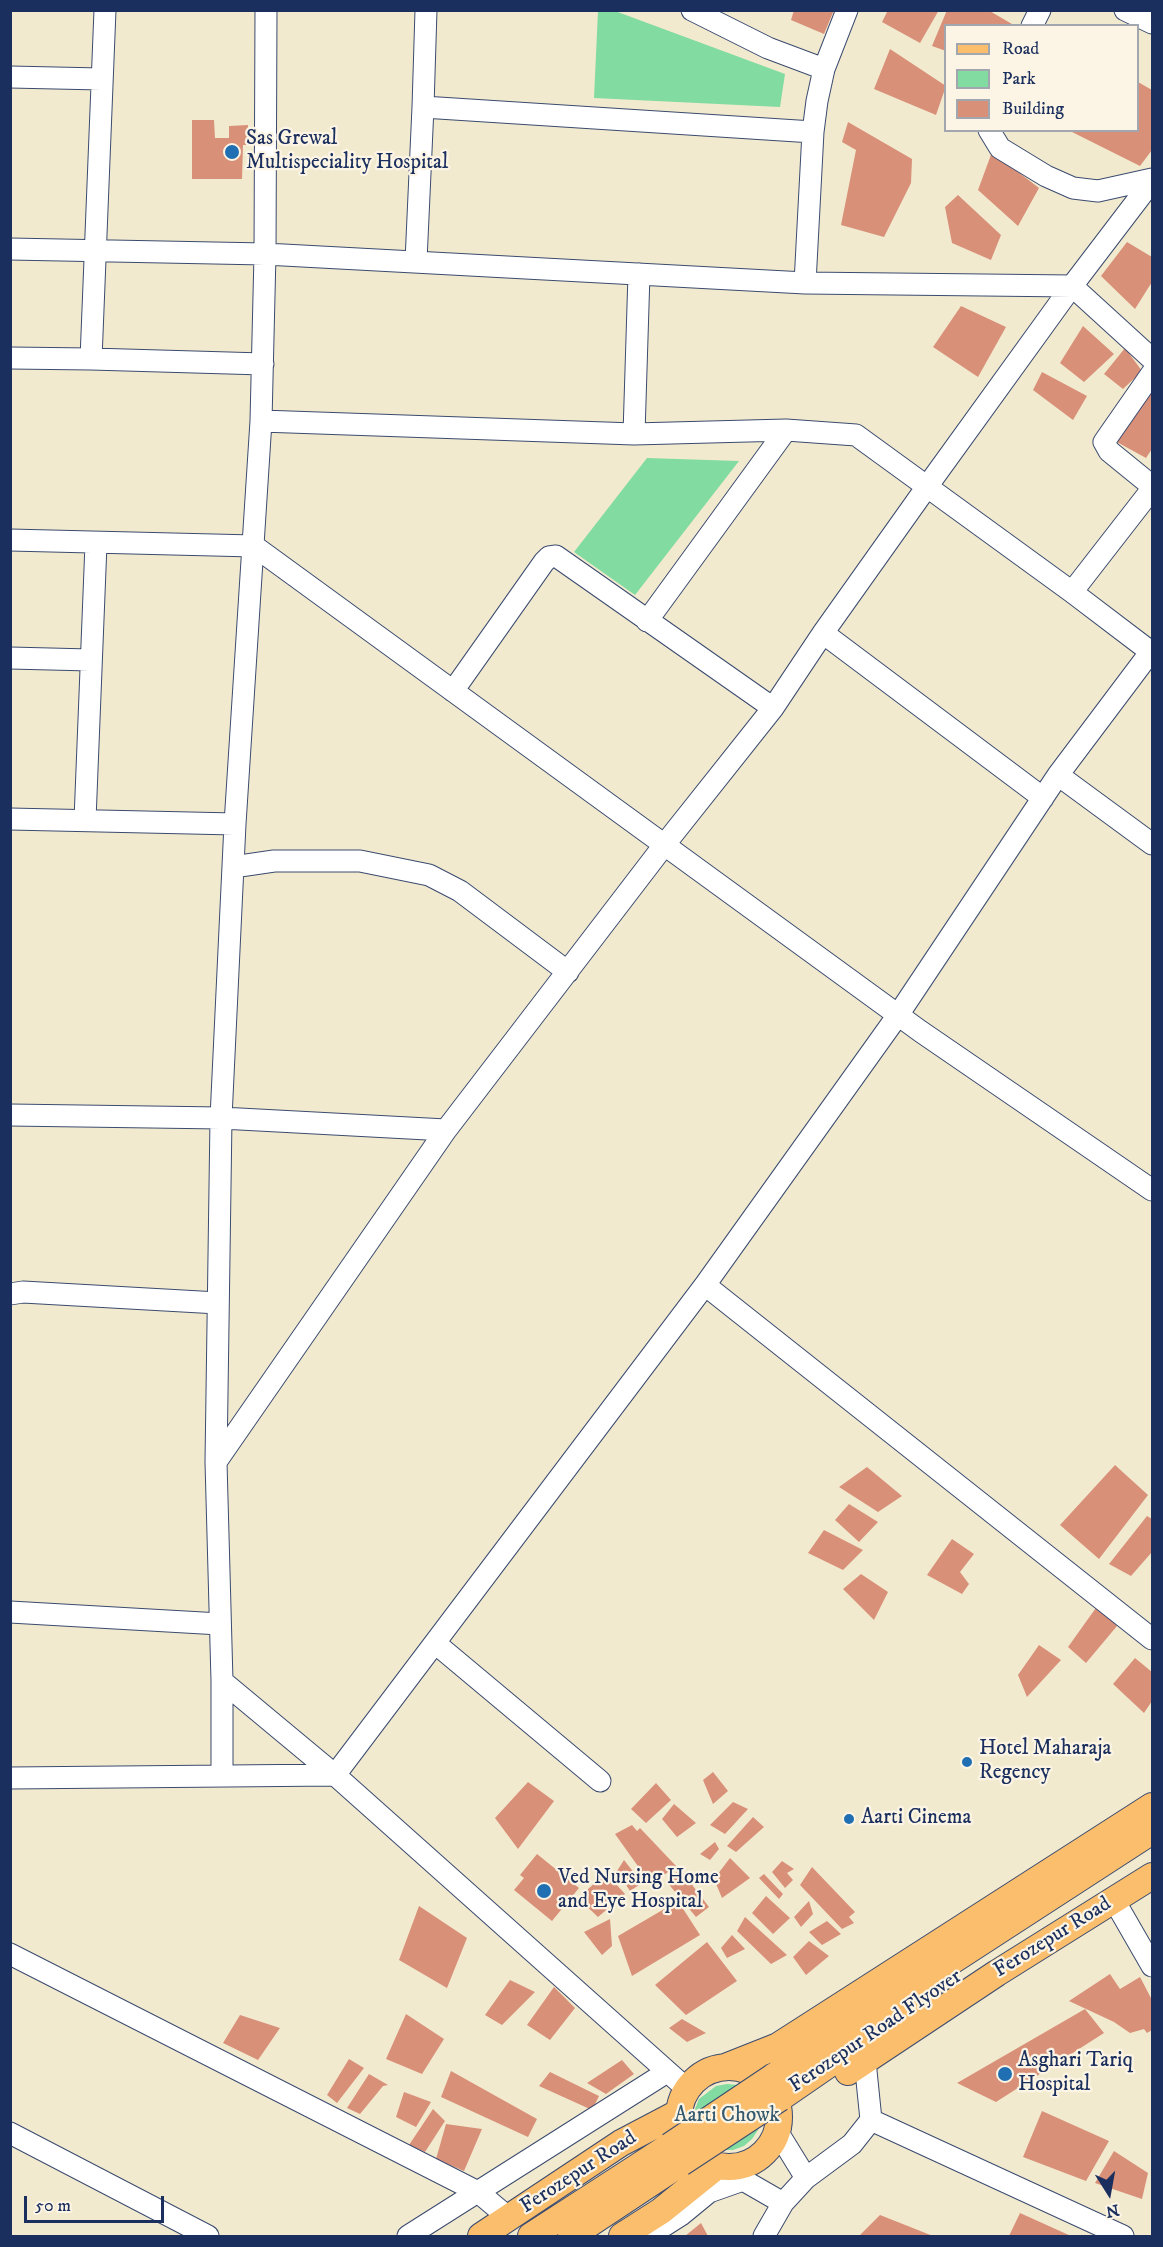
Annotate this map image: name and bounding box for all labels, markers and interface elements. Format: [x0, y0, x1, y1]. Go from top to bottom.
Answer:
legend [944, 24, 1139, 132]
text: Road [1002, 38, 1039, 60]
text: Park [1002, 68, 1036, 90]
text: Building [1002, 98, 1064, 120]
place label: Sas Grewal Multispeciality Hospital [246, 127, 448, 177]
marker: Sas Grewal Multispeciality Hospital [223, 143, 241, 161]
place label: Hotel Maharaja Regency [979, 1737, 1112, 1787]
marker: Hotel Maharaja Regency [960, 1755, 974, 1769]
place label: Aarti Cinema [861, 1806, 971, 1832]
marker: Aarti Cinema [842, 1812, 856, 1826]
place label: Ved Nursing Home and Eye Hospital [558, 1866, 719, 1916]
marker: Ved Nursing Home and Eye Hospital [535, 1882, 553, 1900]
street label: Ferozepur Road [990, 1892, 1116, 1984]
street label: Ferozepur Road Flyover [785, 1965, 967, 2099]
place label: Asghari Tariq Hospital [1018, 2049, 1133, 2099]
marker: Asghari Tariq Hospital [996, 2065, 1014, 2083]
park label: Aarti Chowk [674, 2104, 780, 2130]
street label: Ferozepur Road [516, 2126, 642, 2220]
north arrow [1079, 2163, 1139, 2223]
scale bar [27, 2184, 166, 2222]
text: 50 m [35, 2195, 71, 2217]
text: N [1104, 2200, 1121, 2222]

